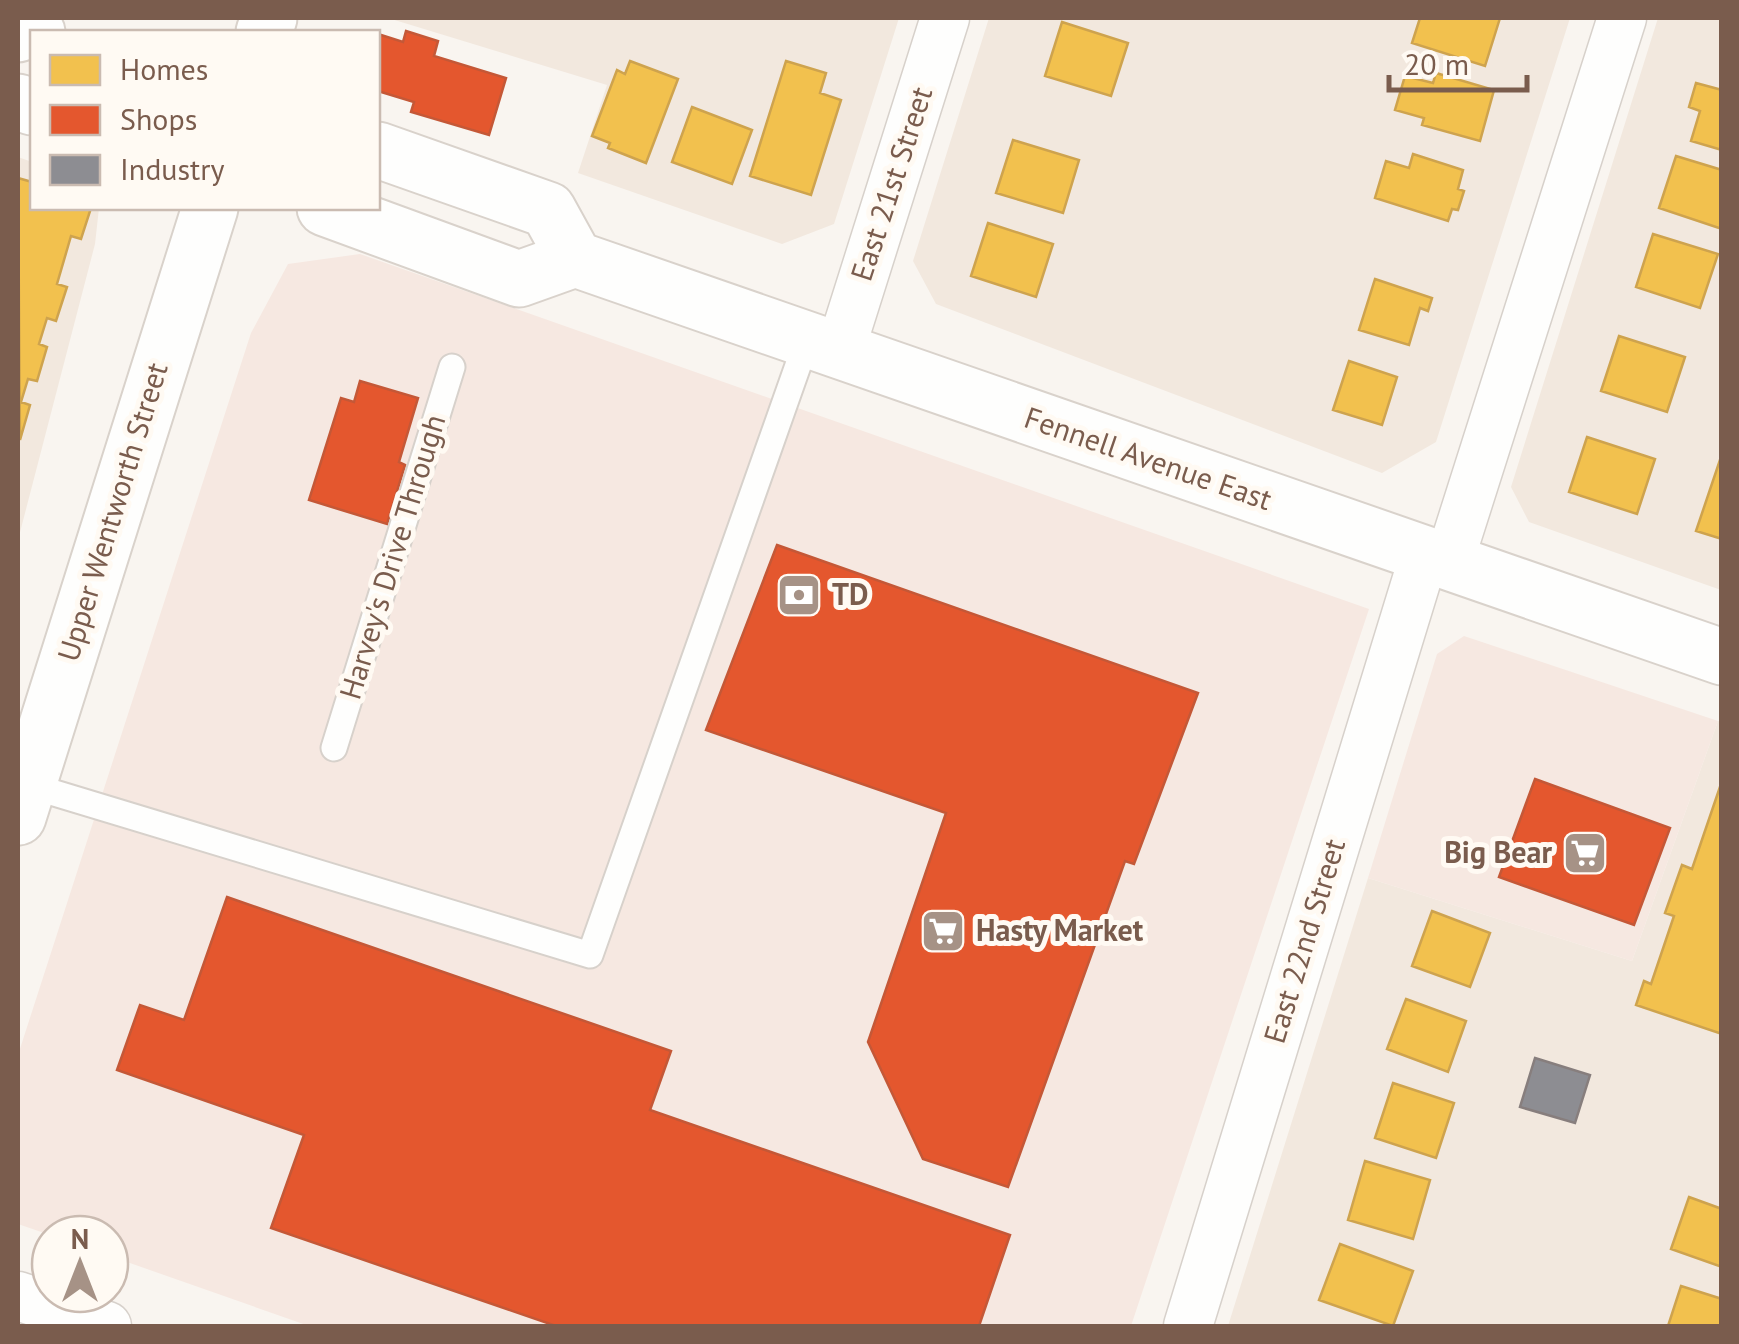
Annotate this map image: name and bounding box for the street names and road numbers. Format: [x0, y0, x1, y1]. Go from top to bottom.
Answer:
street label: East 21st Street [841, 81, 940, 286]
street label: Upper Wentworth Street [48, 357, 176, 666]
street label: Fennell Avenue East [1020, 397, 1277, 518]
street label: Harvey's Drive Through [330, 410, 453, 704]
street label: East 22nd Street [1254, 834, 1353, 1047]

